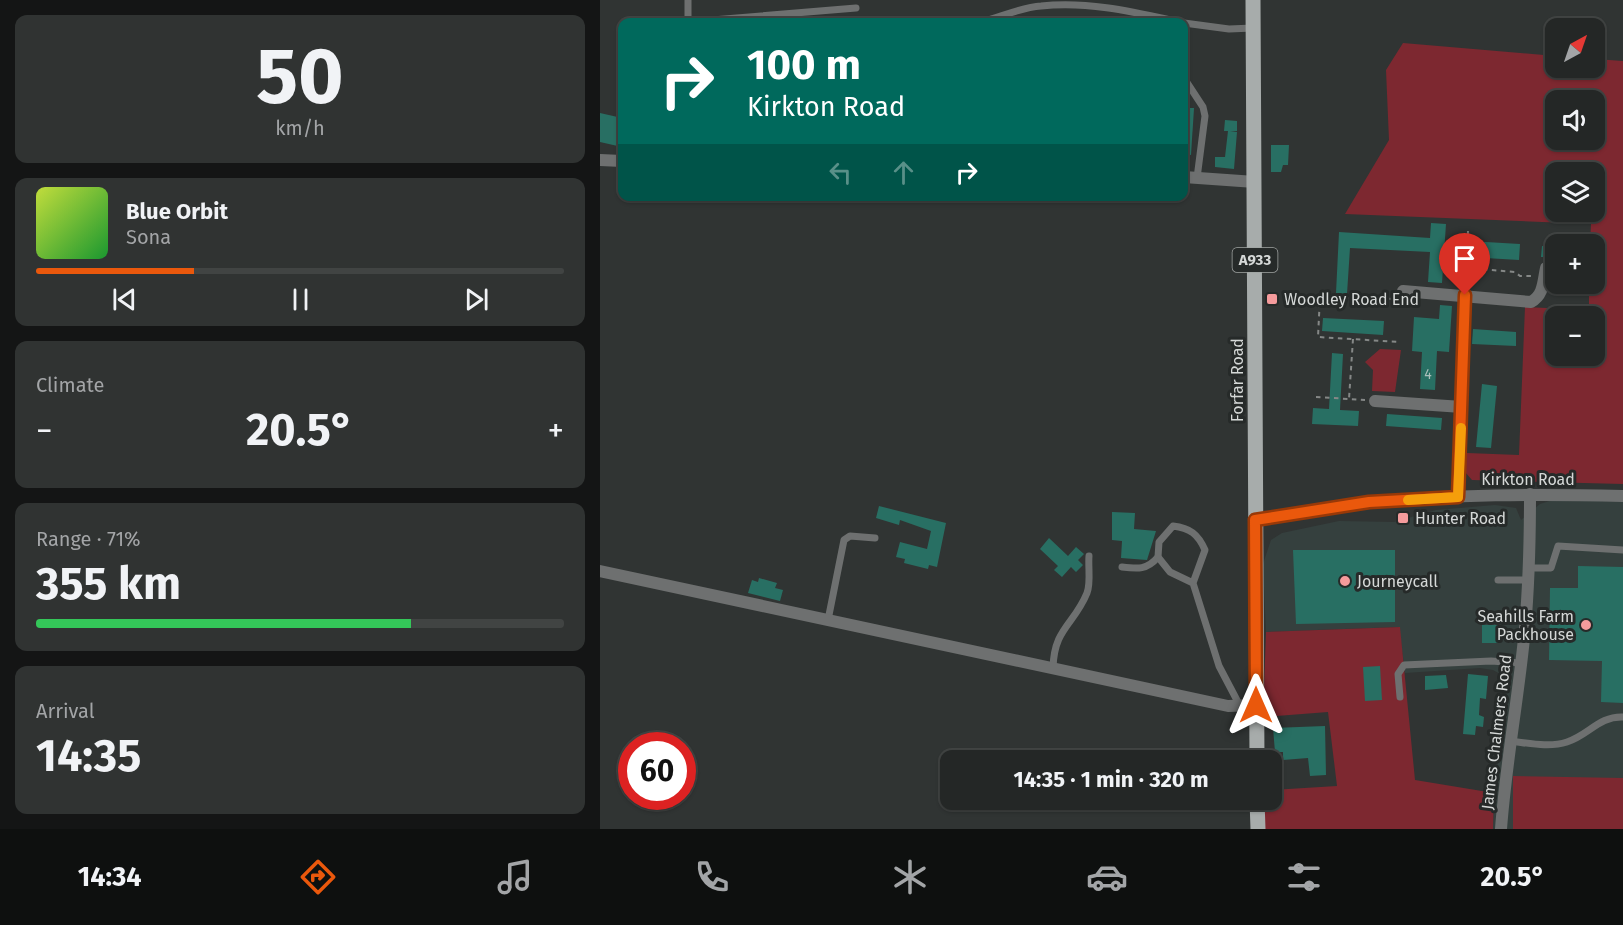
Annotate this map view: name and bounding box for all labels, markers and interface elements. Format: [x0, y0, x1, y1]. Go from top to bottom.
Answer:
north arrow [1545, 18, 1605, 78]
map controls [1545, 18, 1605, 366]
text: 50 [256, 30, 344, 124]
text: 100 m [747, 40, 861, 90]
icon: right [648, 42, 726, 120]
button: sound [1545, 90, 1605, 150]
text: Kirkton Road [747, 91, 905, 123]
text: km/h [275, 116, 325, 140]
icon: left [824, 156, 857, 189]
icon: ahead [887, 156, 920, 189]
icon: right [950, 156, 983, 189]
button: layers [1545, 162, 1605, 222]
text: Blue Orbit [126, 198, 228, 225]
text: Sona [126, 225, 171, 249]
pin [1439, 233, 1490, 295]
button: + [1545, 234, 1605, 294]
icon: arrive [1448, 242, 1481, 275]
road number: A933 [1232, 248, 1278, 272]
icon: previous [108, 283, 141, 316]
icon: pause [284, 283, 317, 316]
icon: next [460, 283, 493, 316]
place label: Woodley Road End [1284, 290, 1419, 309]
marker: Woodley Road End [1265, 292, 1279, 306]
button: − [1545, 306, 1605, 366]
street label: Forfar Road [1228, 338, 1247, 422]
house number: 4 [1424, 366, 1432, 383]
text: Climate [36, 373, 104, 397]
text: 20.5° [246, 403, 354, 457]
text: − [36, 411, 53, 451]
text: + [548, 411, 564, 451]
street label: Kirkton Road [1481, 470, 1575, 489]
place label: Hunter Road [1415, 509, 1506, 528]
marker: Hunter Road [1396, 511, 1410, 525]
text: Range · 71% [36, 527, 141, 551]
text: 355 km [36, 557, 181, 611]
place label: Journeycall [1357, 572, 1438, 591]
marker: Journeycall [1338, 574, 1352, 588]
place label: Seahills Farm Packhouse [1478, 607, 1574, 644]
marker: Seahills Farm Packhouse [1579, 618, 1593, 632]
street label: James Chalmers Road [1478, 653, 1515, 811]
position arrow [1224, 673, 1288, 737]
text: Arrival [36, 699, 95, 723]
text: 14:35 [36, 729, 141, 783]
speed limit sign: 60 [618, 732, 696, 810]
text: 14:35 · 1 min · 320 m [1013, 766, 1209, 793]
icon: directions [297, 856, 339, 898]
icon: music [494, 856, 536, 898]
icon: phone [691, 856, 733, 898]
icon: climate [889, 856, 931, 898]
icon: car [1086, 856, 1128, 898]
icon: filters [1283, 856, 1325, 898]
text: 14:34 [78, 861, 142, 893]
text: 20.5° [1481, 861, 1545, 893]

